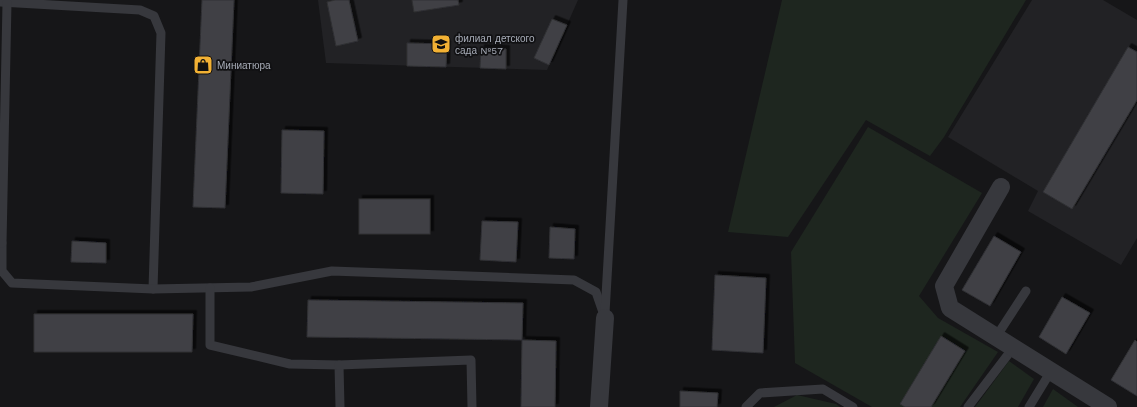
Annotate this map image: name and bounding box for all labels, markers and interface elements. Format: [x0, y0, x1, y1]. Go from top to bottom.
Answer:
school or university icon: филиал детского сада №57 [430, 33, 452, 55]
place label: филиал детского сада №57 [455, 33, 535, 56]
shop icon: Миниатюра [192, 54, 214, 76]
place label: Миниатюра [217, 60, 271, 71]

